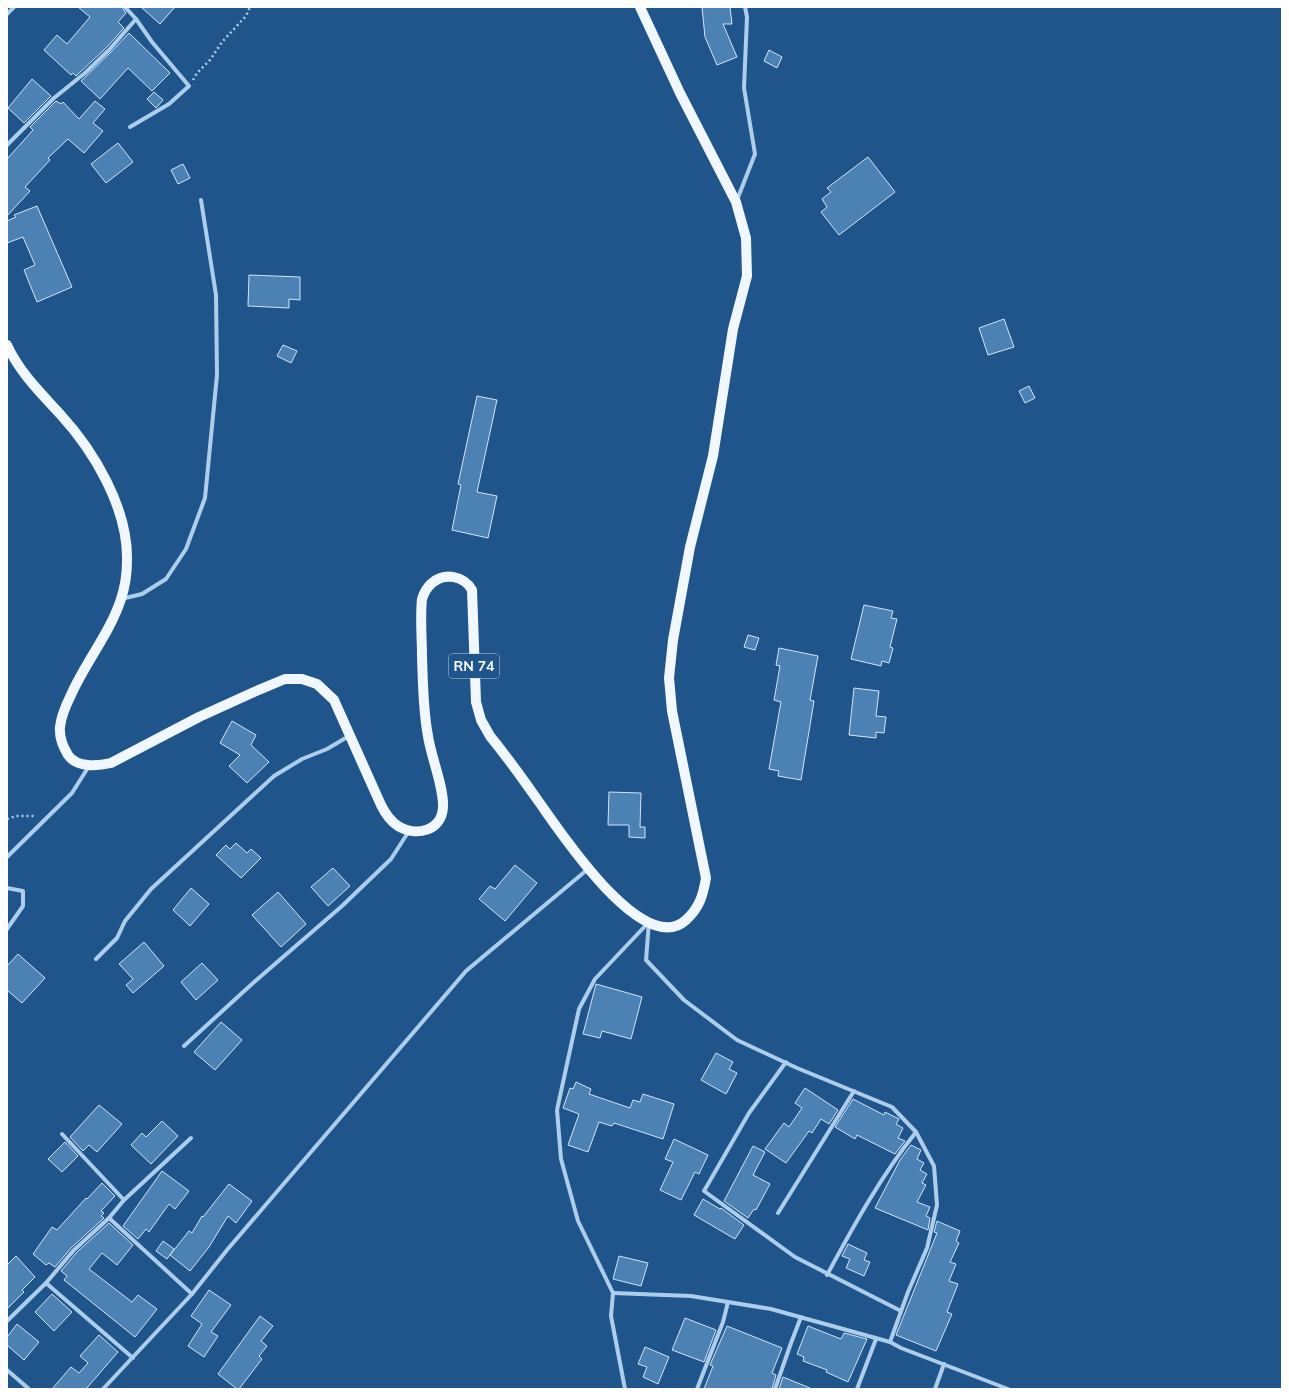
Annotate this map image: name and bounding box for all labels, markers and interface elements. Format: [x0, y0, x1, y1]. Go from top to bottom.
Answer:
road number: RN 74 [449, 654, 499, 678]

